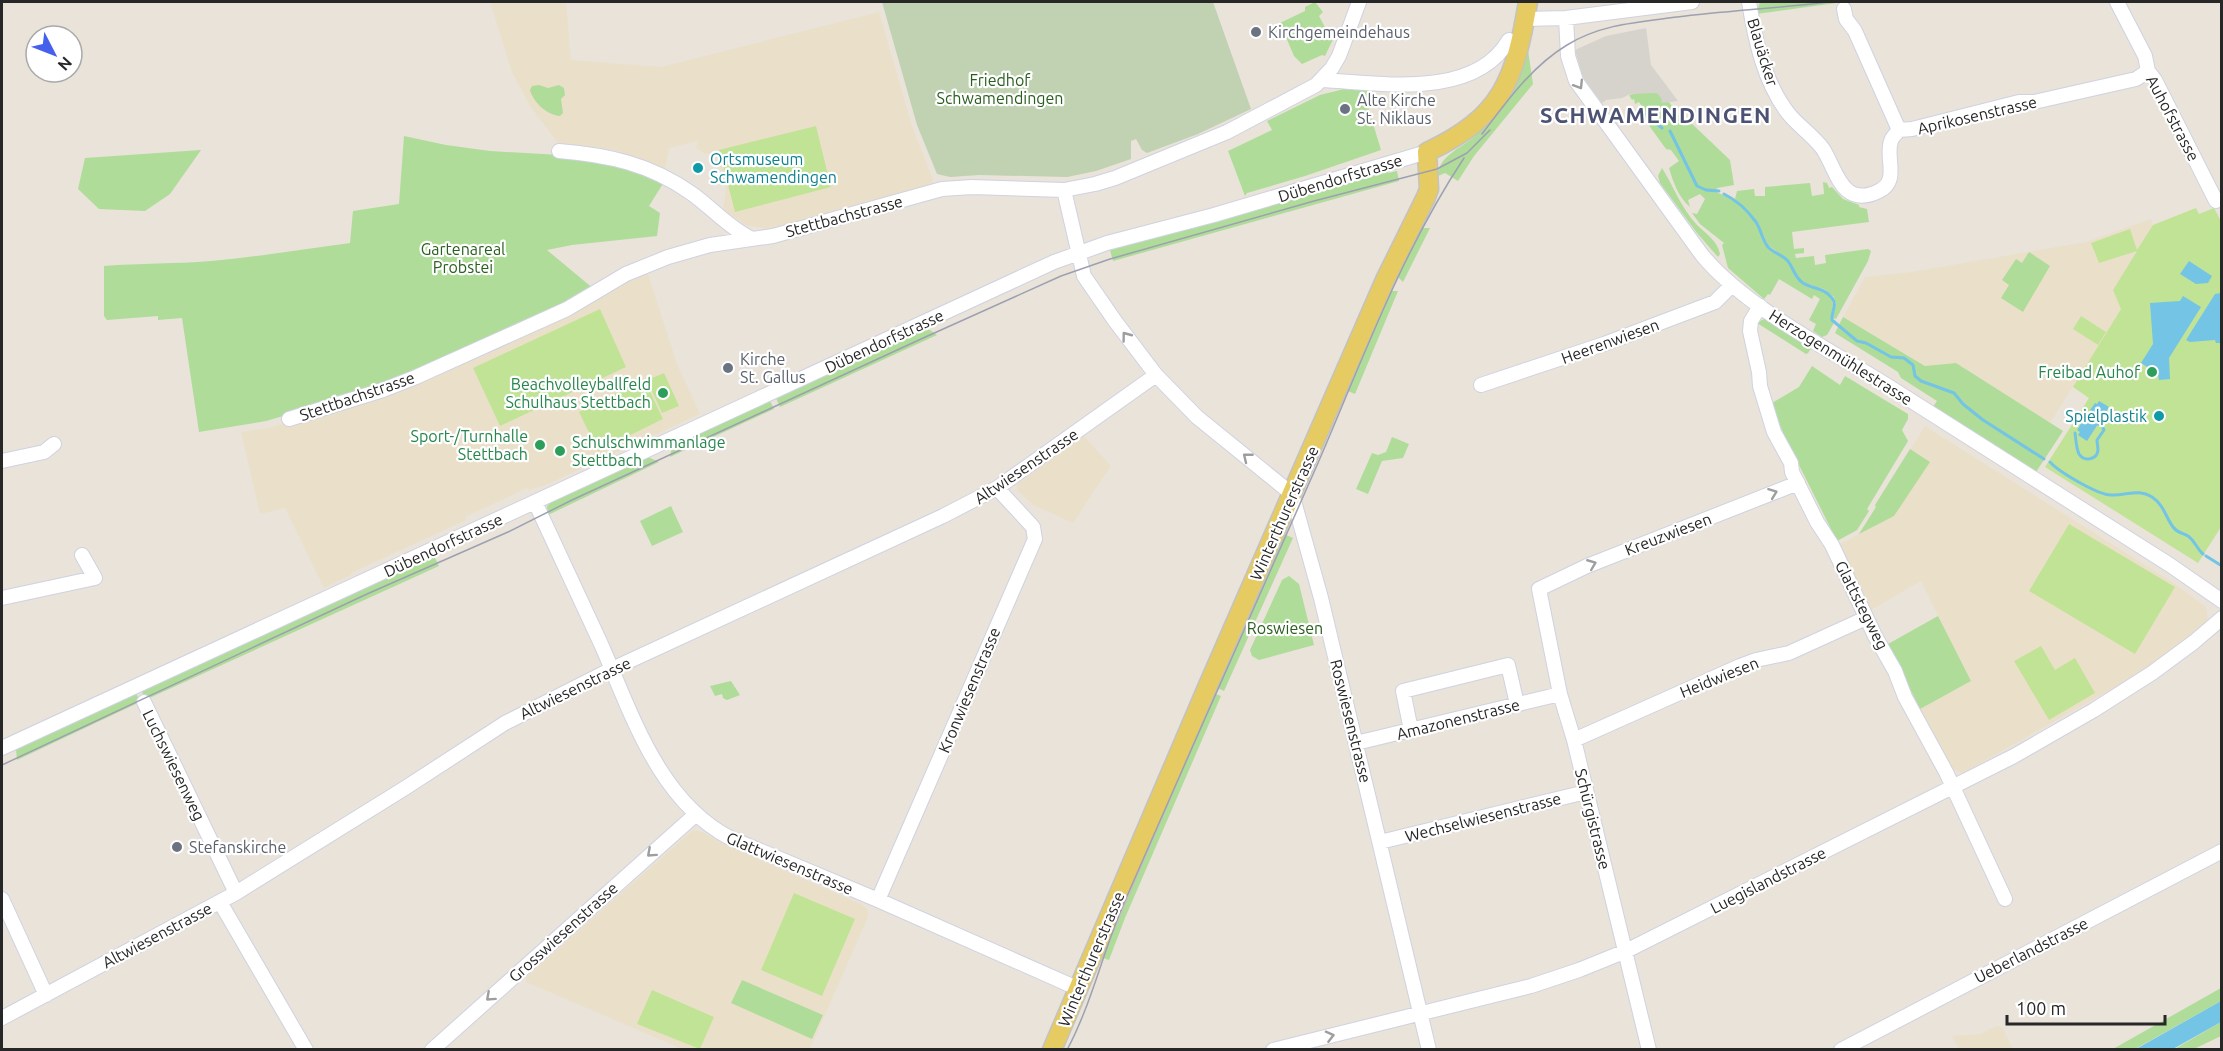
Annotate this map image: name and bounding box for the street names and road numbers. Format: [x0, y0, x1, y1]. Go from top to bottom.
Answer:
street label: Blauäcker [1744, 16, 1782, 88]
street label: Auhofstrasse [2143, 72, 2203, 164]
street label: Aprikosenstrasse [1916, 93, 2038, 137]
street label: Dübendorfstrasse [1276, 151, 1404, 205]
street label: Stettbachstrasse [784, 192, 904, 240]
street label: Dübendorfstrasse [822, 306, 946, 376]
street label: Herzogenmühlestrasse [1766, 306, 1916, 408]
street label: Heerenwiesen [1559, 315, 1661, 367]
street label: Stettbachstrasse [297, 368, 417, 424]
street label: Altwiesenstrasse [971, 425, 1081, 507]
street label: Winterthurerstrasse [1246, 443, 1322, 583]
street label: Kreuzwiesen [1622, 509, 1714, 559]
street label: Dübendorfstrasse [381, 510, 505, 580]
street label: Glattstegweg [1832, 558, 1892, 652]
street label: Kronwiesenstrasse [934, 625, 1004, 755]
street label: Altwiesenstrasse [517, 653, 633, 723]
street label: Heidwiesen [1677, 653, 1761, 701]
street label: Roswiesenstrasse [1327, 657, 1375, 785]
street label: Amazonenstrasse [1395, 695, 1521, 743]
street label: Luchswiesenweg [139, 707, 209, 823]
street label: Schürgistrasse [1572, 767, 1614, 871]
street label: Wechselwiesenstrasse [1403, 789, 1563, 845]
street label: Glattwiesenstrasse [724, 828, 856, 898]
street label: Luegislandstrasse [1707, 843, 1829, 917]
street label: Grosswiesenstrasse [505, 878, 621, 986]
street label: Winterthurerstrasse [1054, 889, 1128, 1029]
street label: Altwiesenstrasse [99, 899, 215, 971]
street label: Ueberlandstrasse [1971, 914, 2091, 986]

